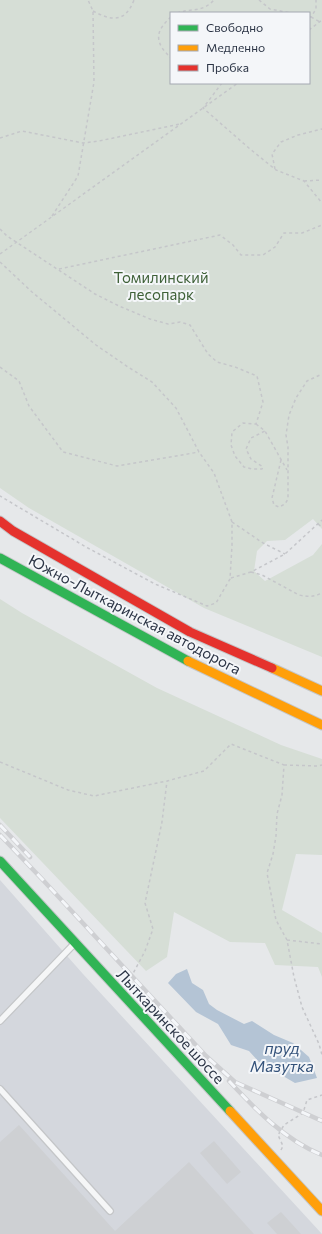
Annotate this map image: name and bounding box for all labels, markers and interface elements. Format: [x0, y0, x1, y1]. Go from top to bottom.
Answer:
legend [170, 12, 310, 84]
text: Свободно [206, 20, 263, 34]
text: Медленно [206, 40, 265, 54]
text: Пробка [206, 60, 249, 74]
park label: Томилинский лесопарк [113, 268, 209, 303]
street label: Южно-Лыткаринская автодорога [26, 550, 244, 678]
street label: Лыткаринское шоссе [113, 965, 229, 1087]
water label: пруд Мазутка [250, 1038, 314, 1075]

